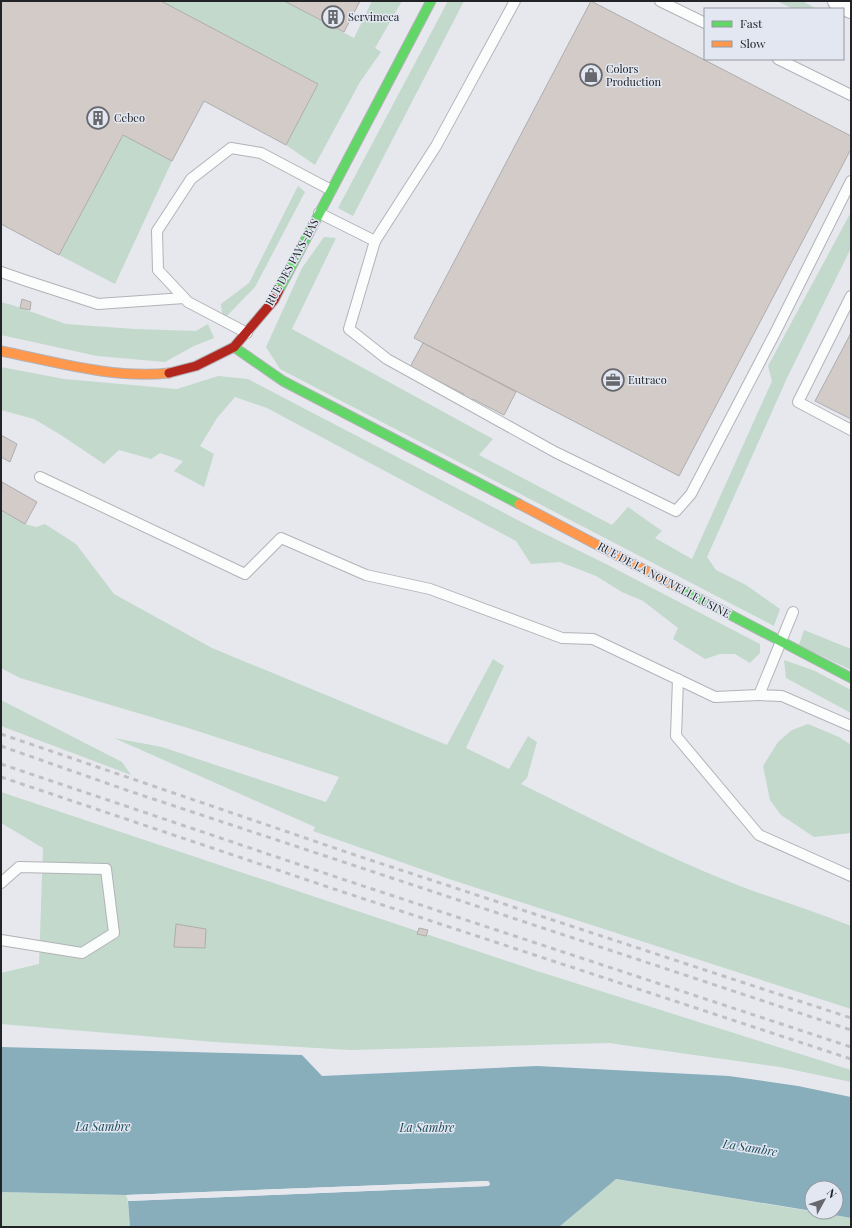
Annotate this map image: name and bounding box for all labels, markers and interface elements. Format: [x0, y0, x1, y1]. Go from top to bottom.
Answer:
building icon: Servimeca [320, 4, 346, 30]
legend [704, 8, 844, 60]
place label: Servimeca [348, 9, 400, 24]
text: Fast [740, 15, 763, 31]
text: Slow [740, 35, 766, 51]
place label: Colors Production [606, 61, 661, 89]
shop icon: Colors Production [578, 62, 604, 88]
building icon: Cebeo [85, 105, 111, 131]
place label: Cebeo [114, 110, 145, 125]
street label: RUE DES PAYS-BAS [261, 216, 322, 308]
office icon: Eutraco [600, 367, 626, 393]
place label: Eutraco [628, 372, 667, 387]
street label: RUE DE LA NOUVELLE USINE [595, 538, 734, 621]
water label: La Sambre [74, 1118, 131, 1134]
water label: La Sambre [398, 1119, 455, 1135]
water label: La Sambre [721, 1135, 779, 1159]
north arrow [804, 1180, 844, 1220]
text: N [824, 1185, 840, 1201]

